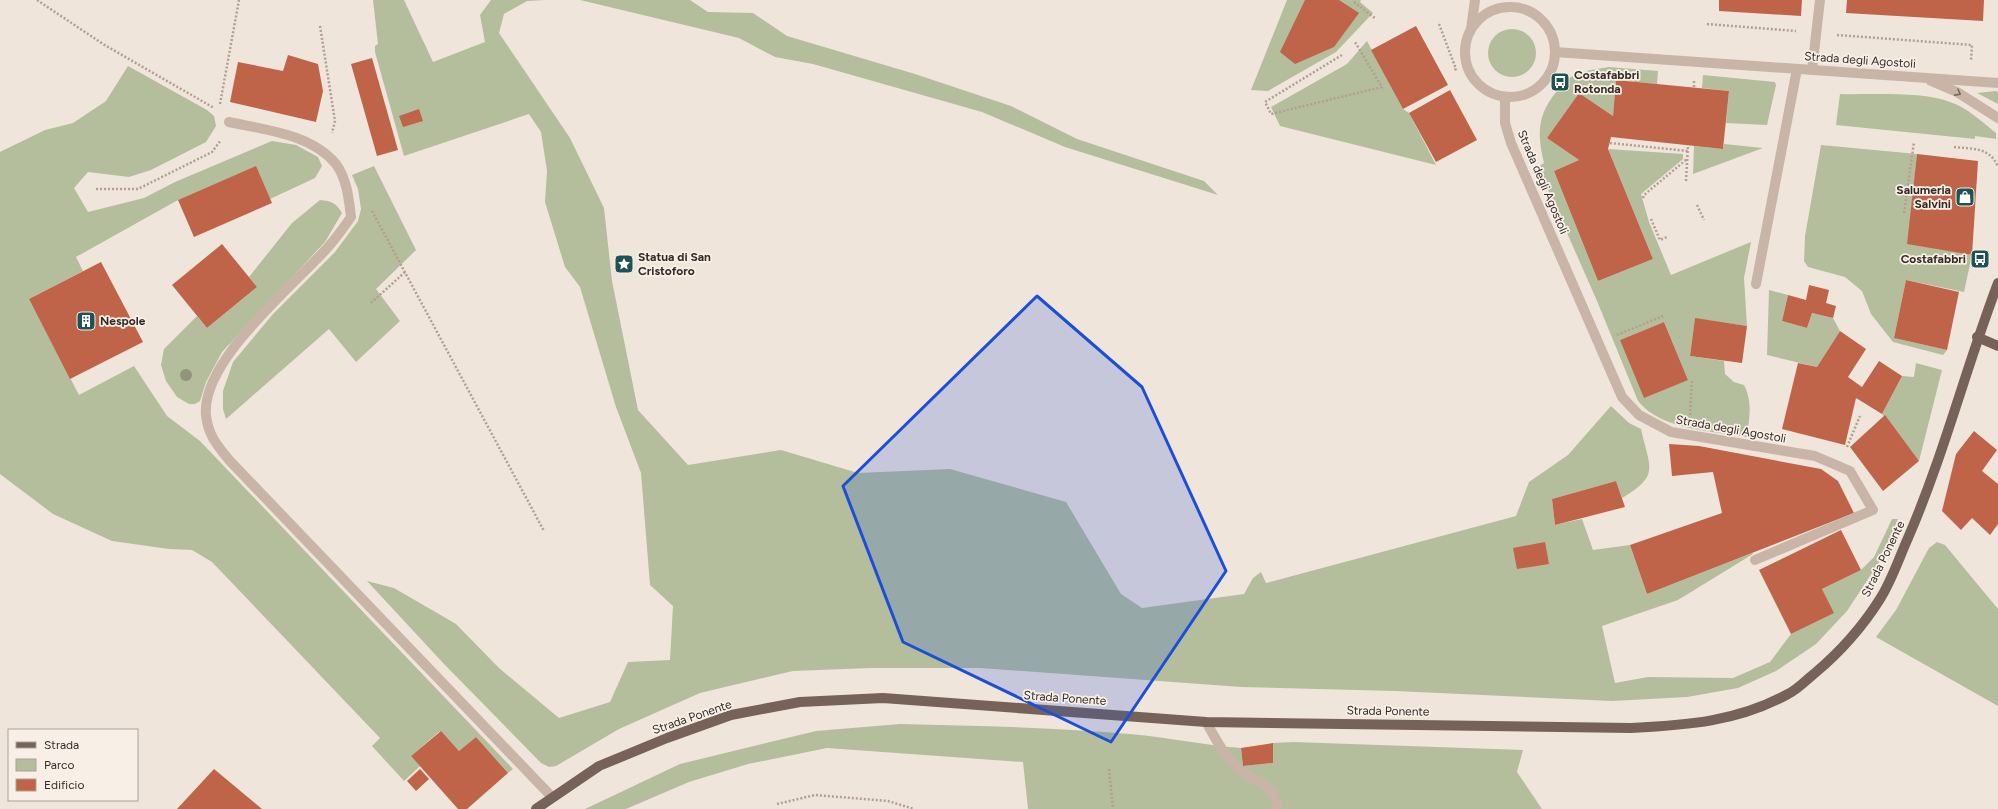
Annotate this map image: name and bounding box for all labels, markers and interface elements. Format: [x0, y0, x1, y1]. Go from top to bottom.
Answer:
street label: Strada degli Agostoli [1804, 49, 1916, 71]
place label: Costafabbri Rotonda [1574, 68, 1639, 96]
bus stop icon: Costafabbri Rotonda [1549, 71, 1571, 93]
one-way arrow [1954, 88, 1961, 96]
street label: Strada degli Agostoli [1515, 128, 1571, 236]
place label: Salumeria Salvini [1896, 183, 1951, 211]
shop icon: Salumeria Salvini [1954, 186, 1976, 208]
bus stop icon: Costafabbri [1969, 248, 1991, 270]
place label: Statua di San Cristoforo [638, 250, 711, 278]
place label: Costafabbri [1901, 252, 1966, 266]
place icon: Statua di San Cristoforo [613, 253, 635, 275]
building icon: Nespole [75, 310, 97, 332]
place label: Nespole [100, 314, 146, 328]
street label: Strada degli Agostoli [1675, 412, 1787, 446]
street label: Strada Ponente [1859, 518, 1908, 599]
street label: Strada Ponente [1023, 688, 1107, 708]
street label: Strada Ponente [650, 697, 734, 737]
street label: Strada Ponente [1346, 703, 1430, 719]
legend [8, 729, 138, 801]
text: Strada [44, 738, 79, 752]
text: Parco [44, 758, 74, 772]
text: Edificio [44, 778, 84, 792]

